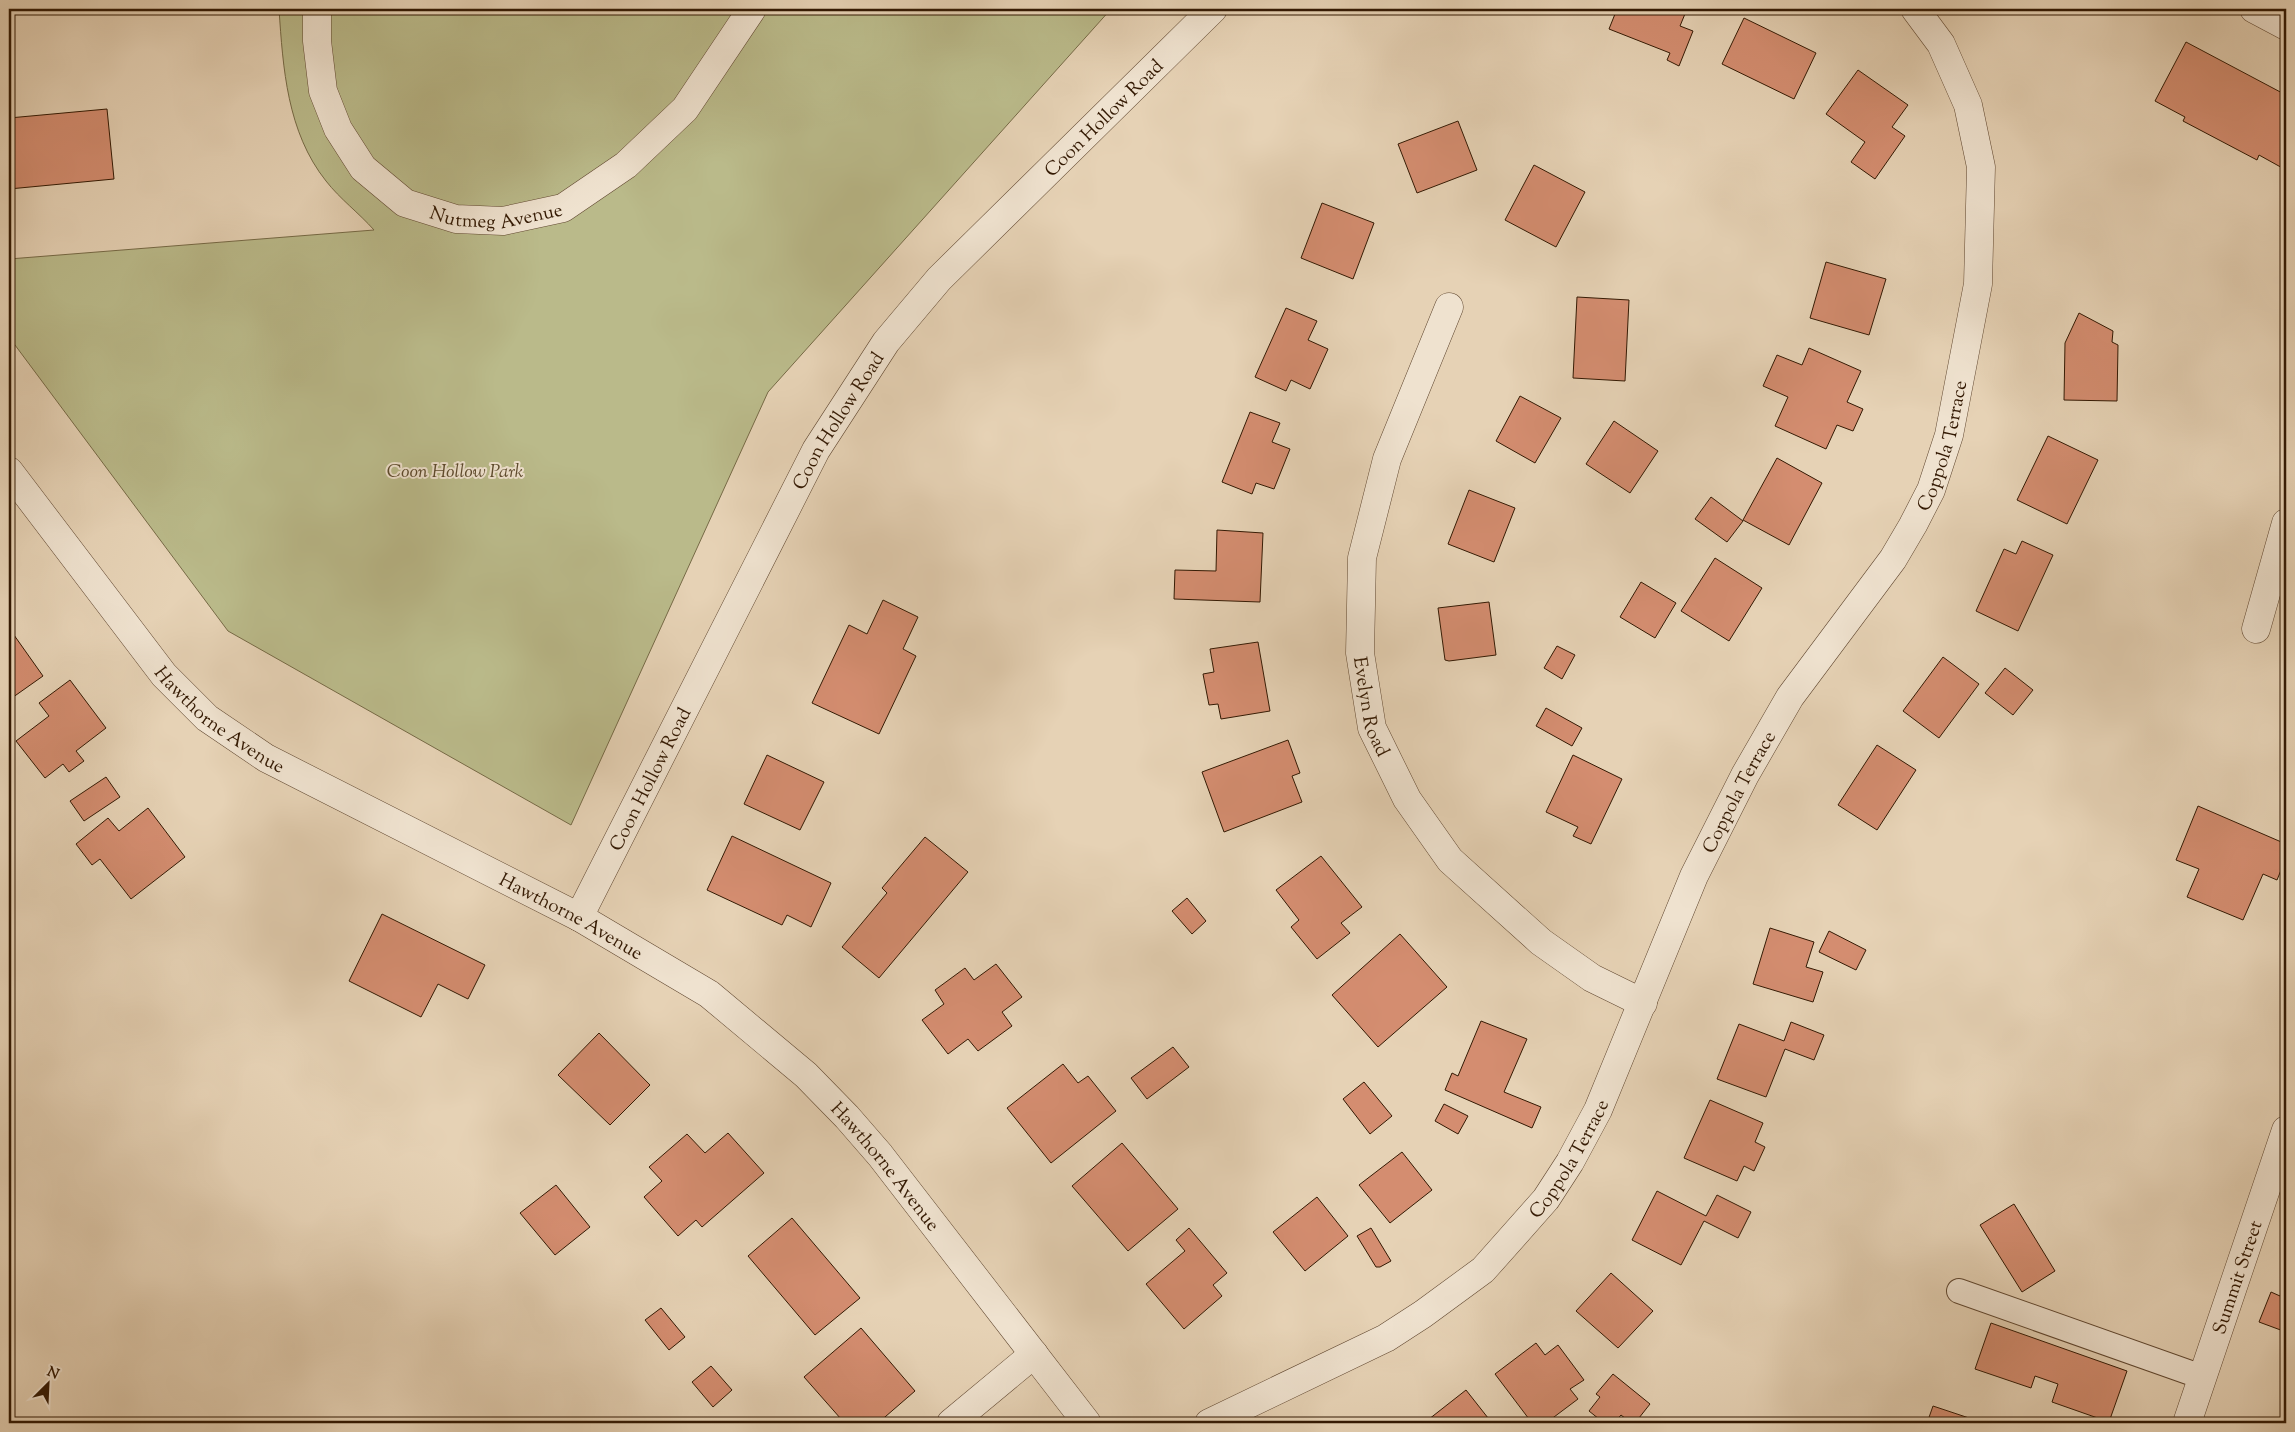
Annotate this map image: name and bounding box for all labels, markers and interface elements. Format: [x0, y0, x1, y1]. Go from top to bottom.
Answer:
street label: Coon Hollow Road [1039, 54, 1171, 184]
street label: Nutmeg Avenue [426, 197, 565, 237]
street label: Coon Hollow Road [787, 347, 892, 495]
street label: Coppola Terrace [1911, 378, 1975, 517]
park label: Coon Hollow Park [387, 459, 524, 486]
street label: Evelyn Road [1345, 655, 1395, 762]
street label: Hawthorne Avenue [146, 662, 289, 781]
street label: Coon Hollow Road [604, 703, 699, 856]
street label: Coppola Terrace [1697, 726, 1784, 859]
street label: Hawthorne Avenue [494, 868, 647, 968]
street label: Coppola Terrace [1524, 1096, 1617, 1226]
street label: Hawthorne Avenue [823, 1097, 945, 1238]
street label: Summit Street [2207, 1217, 2271, 1338]
north arrow [22, 1360, 72, 1410]
text: N [43, 1363, 62, 1385]

